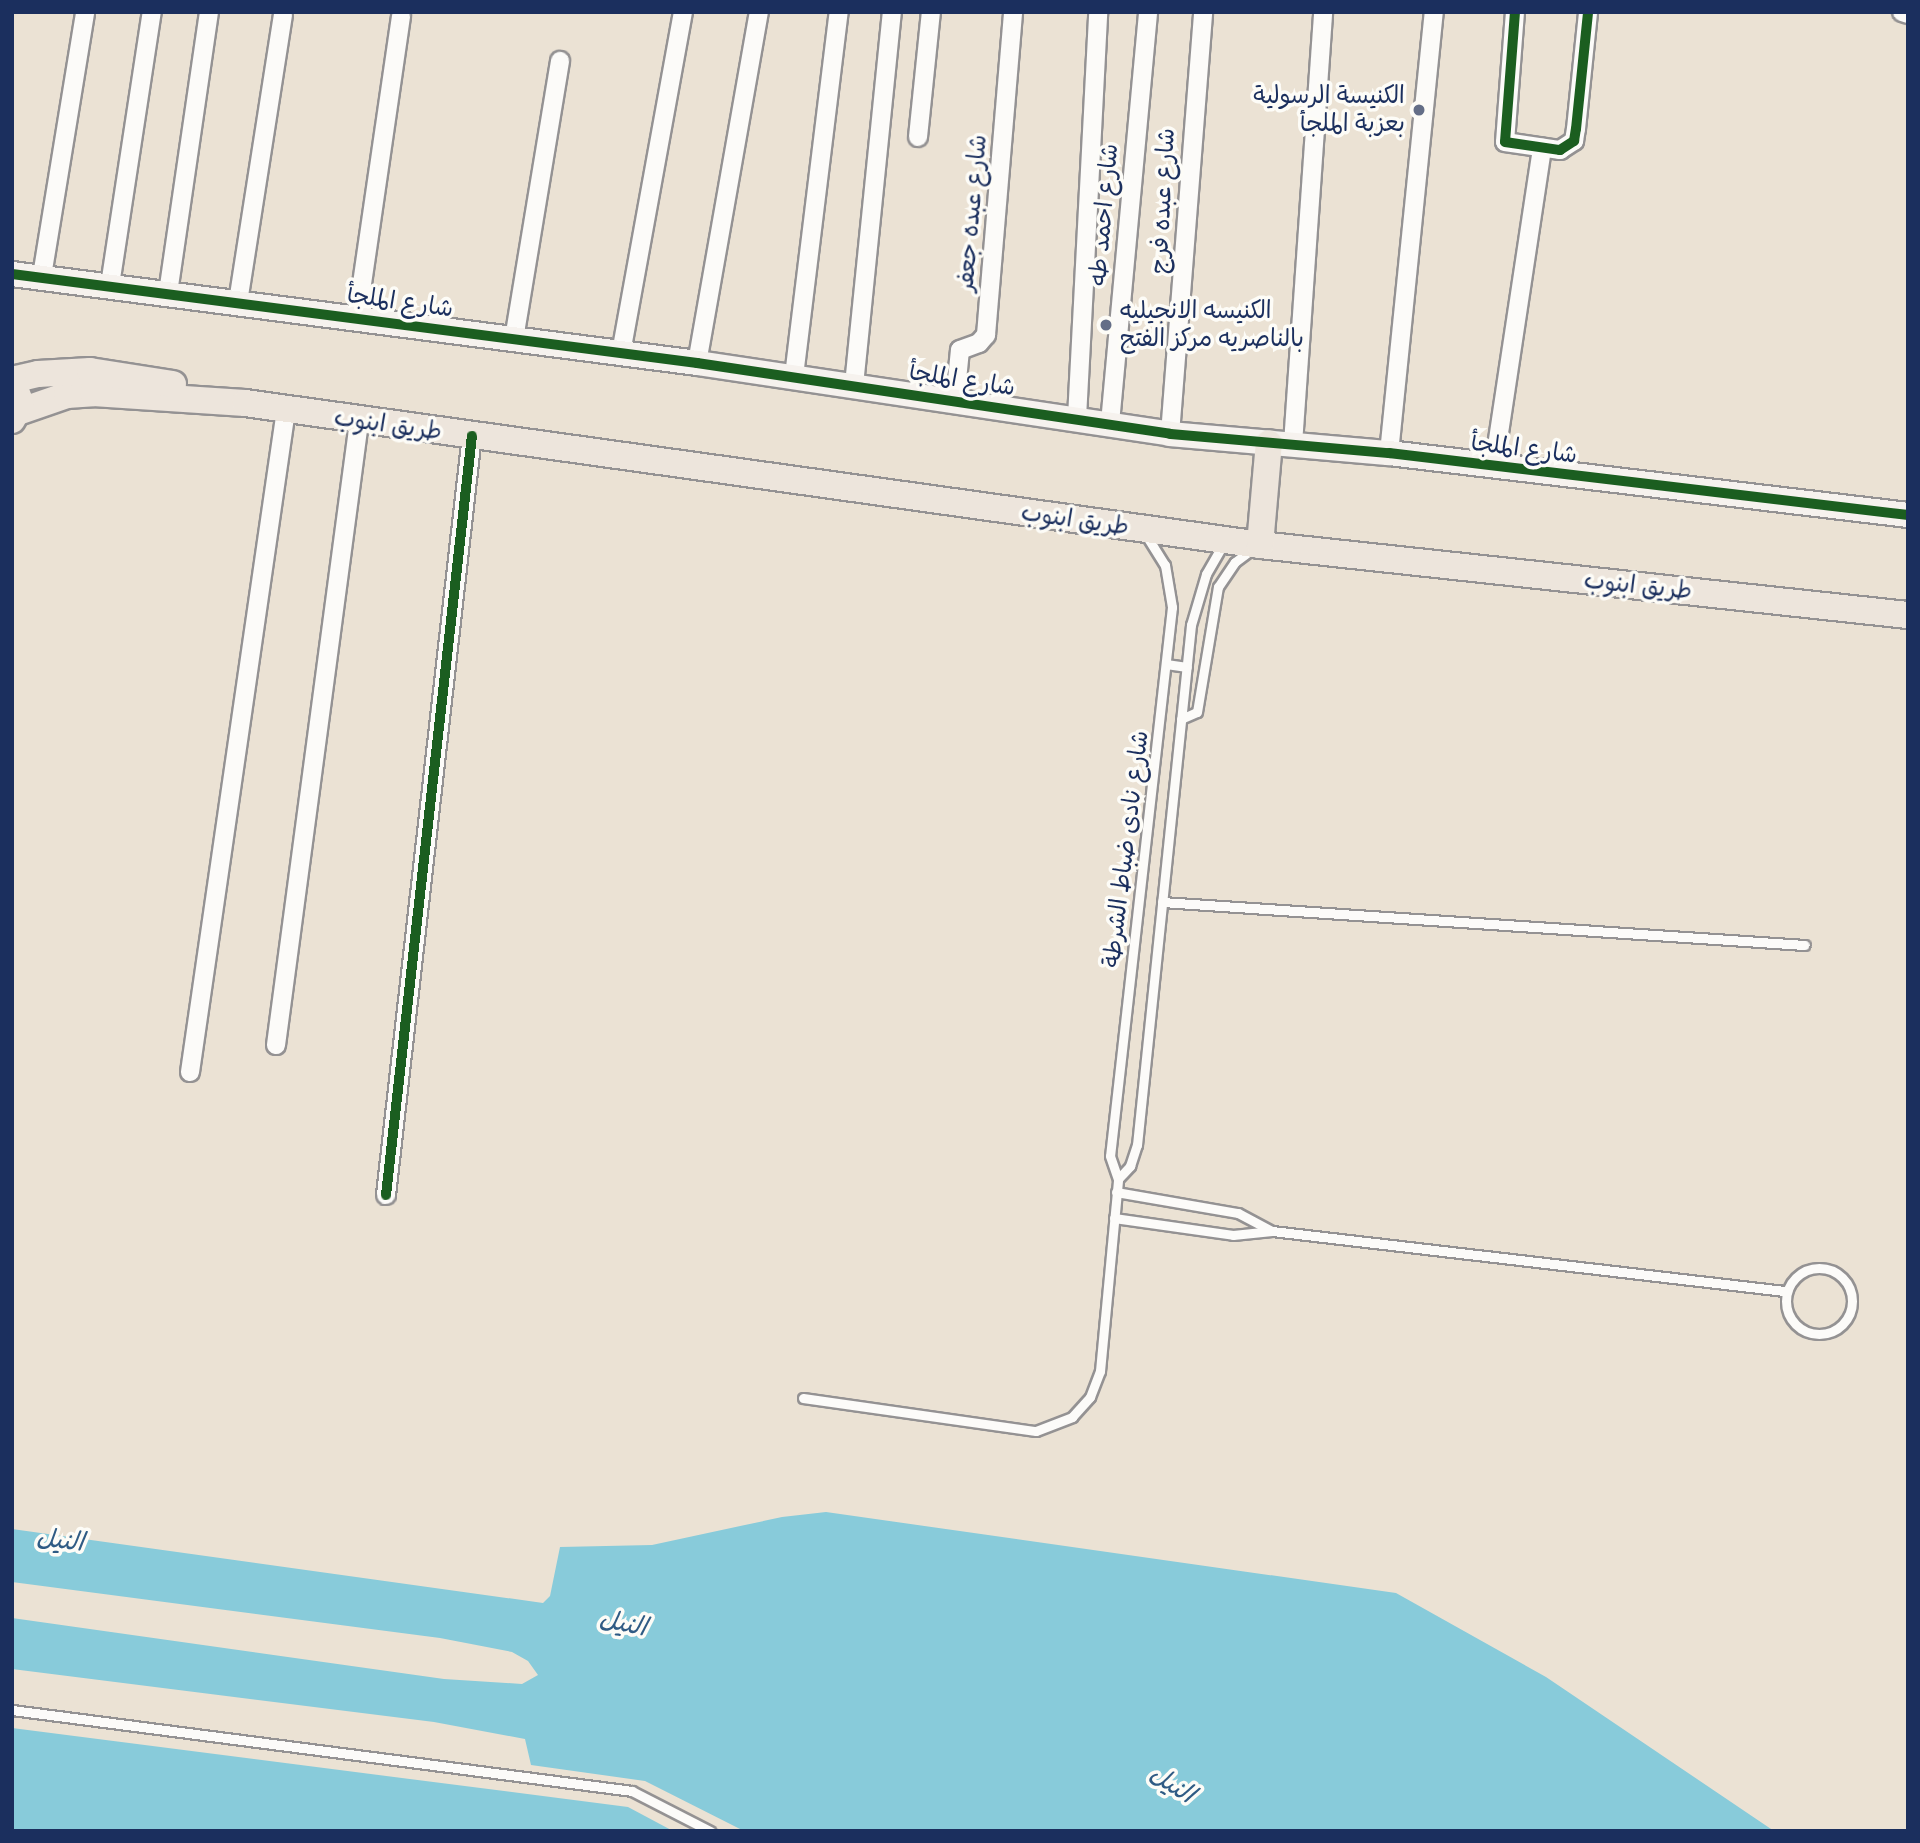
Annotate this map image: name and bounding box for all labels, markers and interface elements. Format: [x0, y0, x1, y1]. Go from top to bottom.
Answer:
place label: الكنيسة الرسولية بعزبة الملجأ [1253, 82, 1405, 138]
marker: الكنيسة الرسولية بعزبة الملجأ [1411, 102, 1427, 118]
street label: شارع عبده فرج [1145, 127, 1181, 275]
street label: شارع عبده جعفر [951, 133, 993, 293]
street label: شارع احمد طه [1083, 142, 1125, 288]
street label: شارع الملجأ [345, 280, 455, 324]
place label: الكنيسه الانجيليه بالناصريه مركز الفتح [1120, 297, 1304, 353]
marker: الكنيسه الانجيليه بالناصريه مركز الفتح [1098, 317, 1114, 333]
street label: شارع الملجأ [907, 357, 1017, 403]
street label: طريق ابنوب [332, 403, 444, 447]
street label: شارع الملجأ [1469, 428, 1579, 470]
street label: طريق ابنوب [1019, 498, 1131, 542]
street label: طريق ابنوب [1582, 566, 1694, 606]
street label: شارع نادى ضباط الشرطة [1097, 729, 1155, 969]
water label: النيل [35, 1522, 85, 1558]
water label: النيل [597, 1603, 649, 1643]
water label: النيل [1144, 1758, 1200, 1810]

